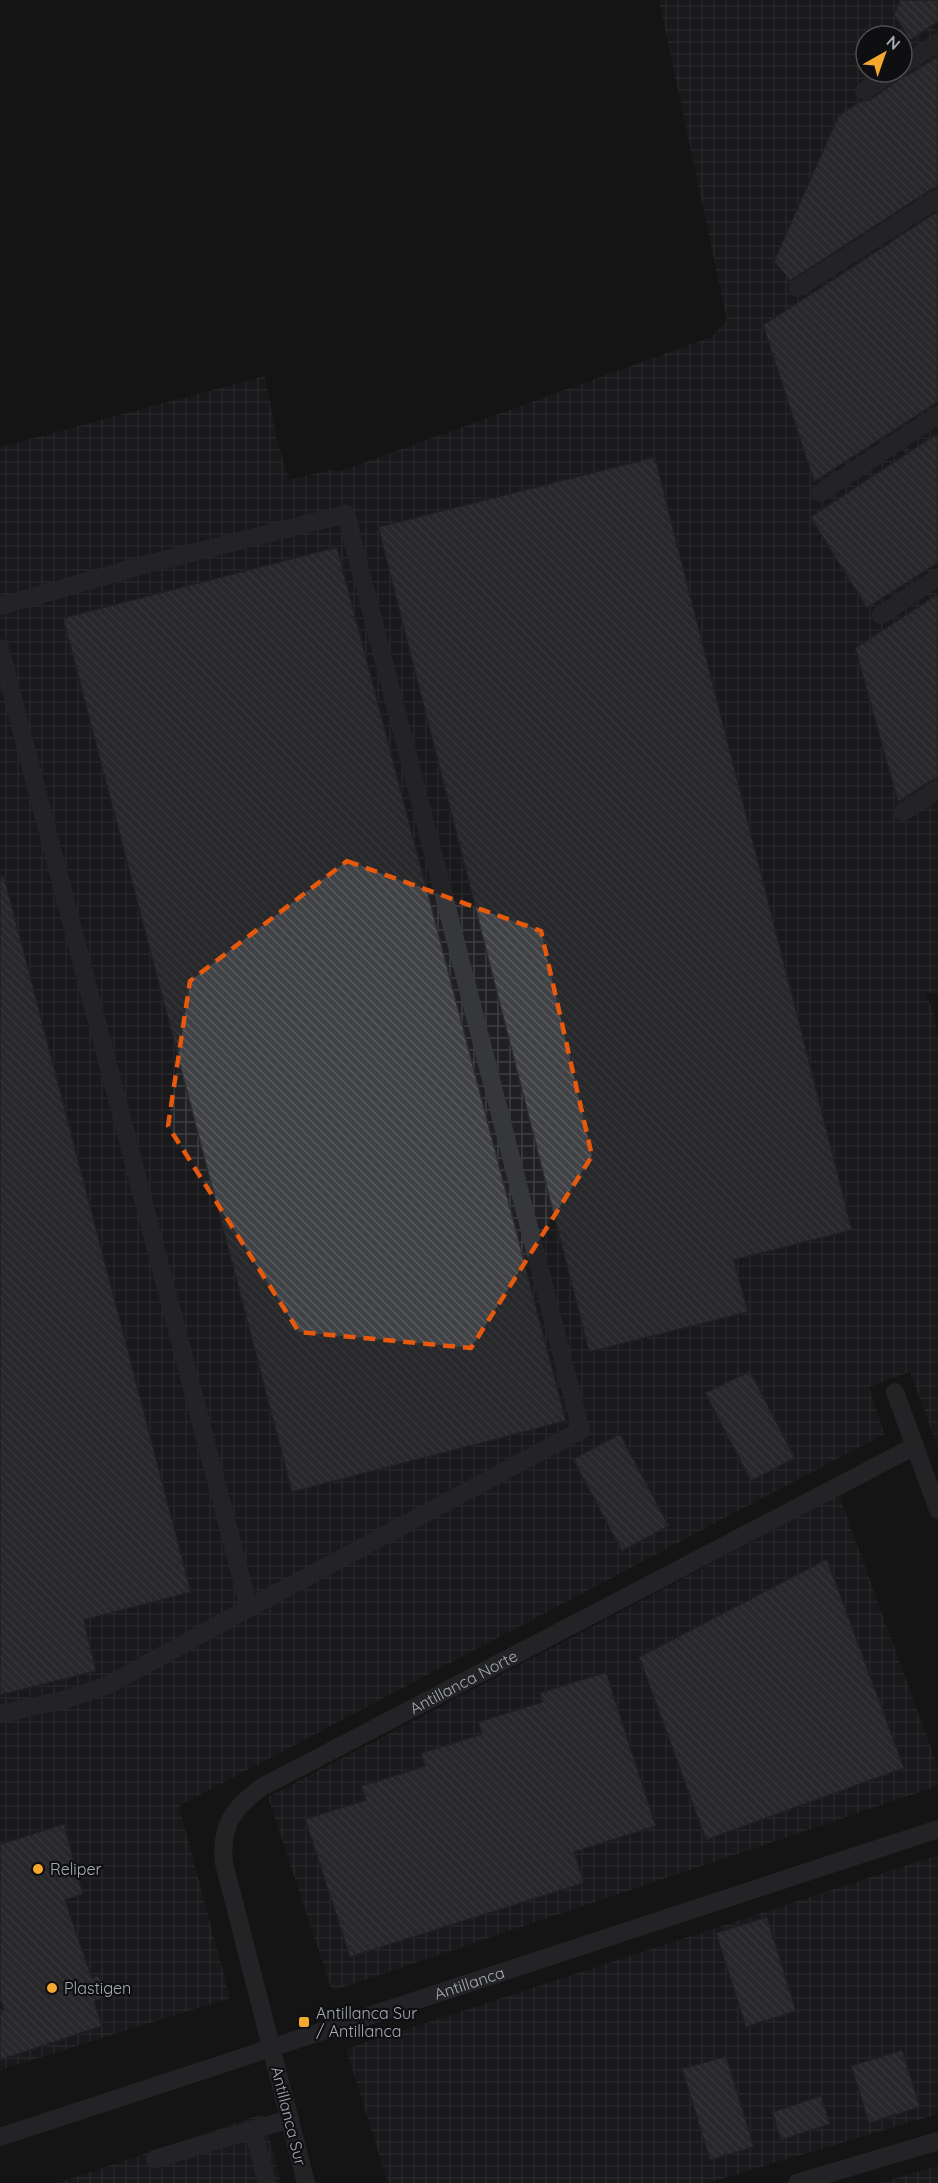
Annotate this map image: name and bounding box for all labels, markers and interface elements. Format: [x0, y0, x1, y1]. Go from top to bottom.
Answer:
north arrow [854, 24, 914, 84]
text: N [883, 31, 905, 54]
street label: Antillanca Norte [406, 1645, 521, 1718]
place label: Reliper [50, 1859, 102, 1879]
marker: Reliper [31, 1862, 45, 1876]
street label: Antillanca [432, 1962, 507, 2004]
place label: Plastigen [64, 1978, 131, 1998]
marker: Plastigen [45, 1981, 59, 1995]
place label: Antillanca Sur / Antillanca [316, 2003, 417, 2041]
marker: Antillanca Sur / Antillanca [297, 2015, 311, 2029]
street label: Antillanca Sur [267, 2064, 311, 2168]

